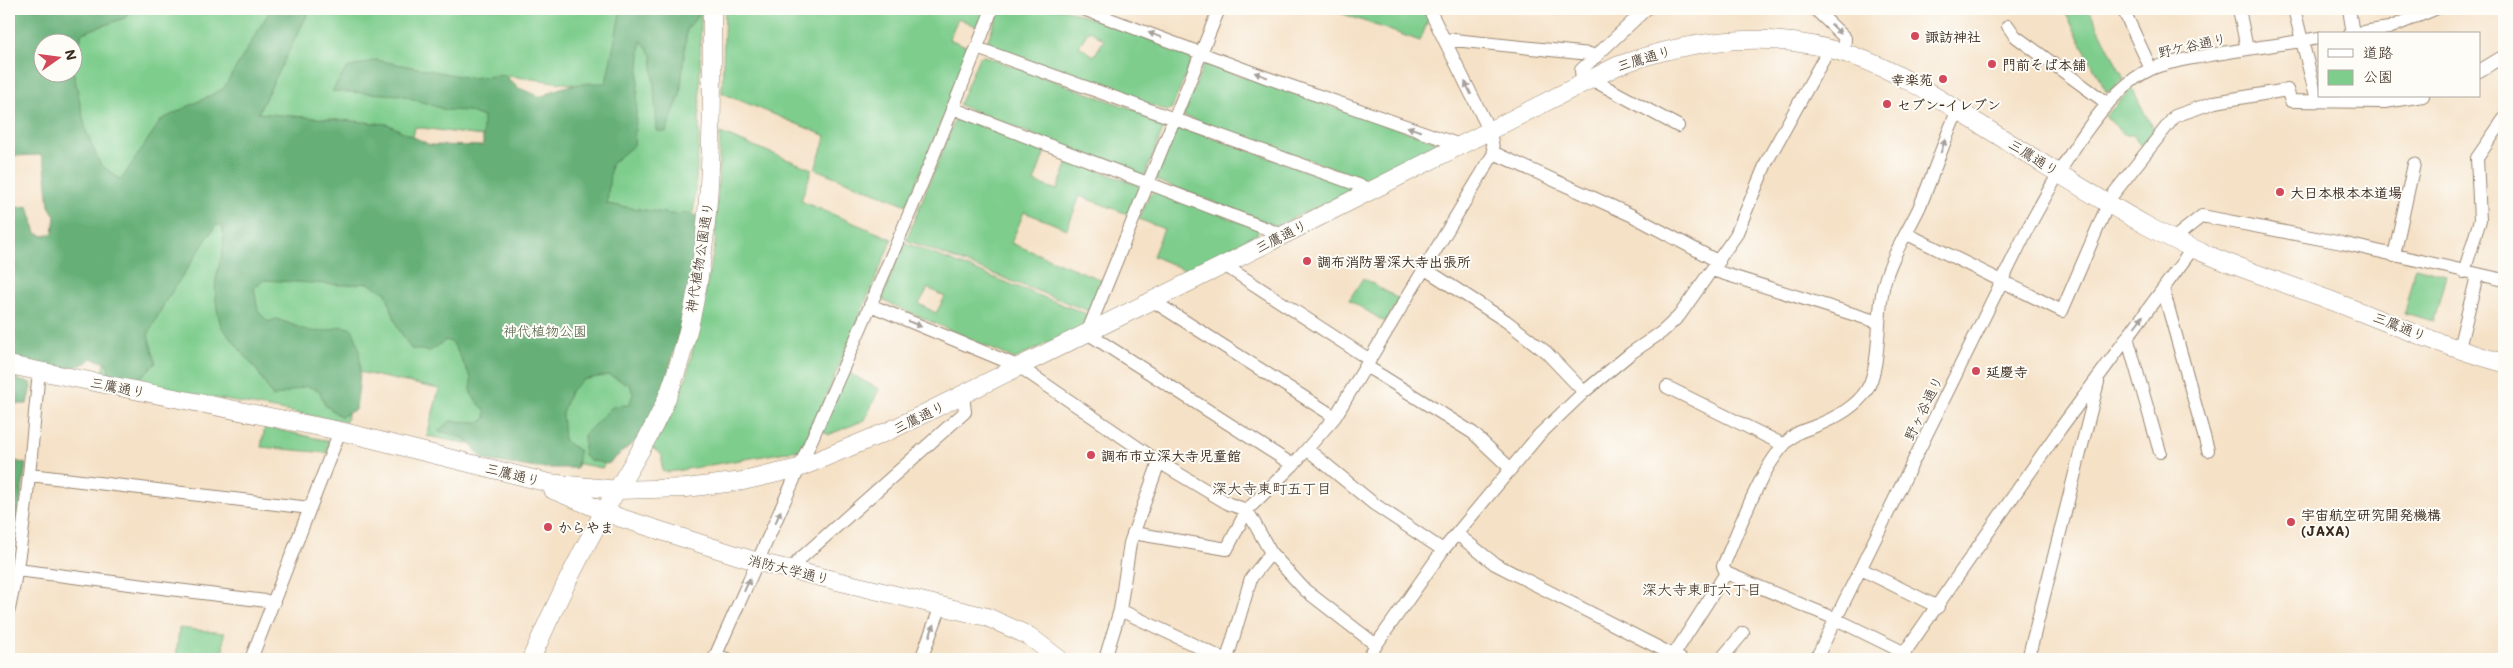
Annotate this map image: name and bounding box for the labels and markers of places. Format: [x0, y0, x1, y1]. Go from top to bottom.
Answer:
place label: 諏訪神社 [1925, 27, 1981, 46]
marker: 諏訪神社 [1909, 30, 1921, 42]
place label: 門前そば本舗 [2002, 55, 2086, 74]
marker: 門前そば本舗 [1986, 58, 1998, 70]
place label: 幸楽苑 [1891, 70, 1933, 89]
marker: 幸楽苑 [1937, 73, 1949, 85]
place label: セブン-イレブン [1897, 95, 2001, 114]
marker: セブン-イレブン [1881, 98, 1893, 110]
place label: 大日本根本本道場 [2290, 183, 2402, 202]
marker: 大日本根本本道場 [2274, 186, 2286, 198]
place label: 調布消防署深大寺出張所 [1317, 252, 1471, 271]
marker: 調布消防署深大寺出張所 [1301, 255, 1313, 267]
place label: 延慶寺 [1986, 362, 2028, 381]
marker: 延慶寺 [1970, 365, 1982, 377]
place label: 調布市立深大寺児童館 [1101, 446, 1241, 465]
marker: 調布市立深大寺児童館 [1085, 449, 1097, 461]
place label: 宇宙航空研究開発機構 (JAXA) [2301, 505, 2441, 540]
marker: 宇宙航空研究開発機構 (JAXA) [2285, 516, 2297, 528]
place label: からやま [558, 518, 614, 537]
marker: からやま [542, 521, 554, 533]

